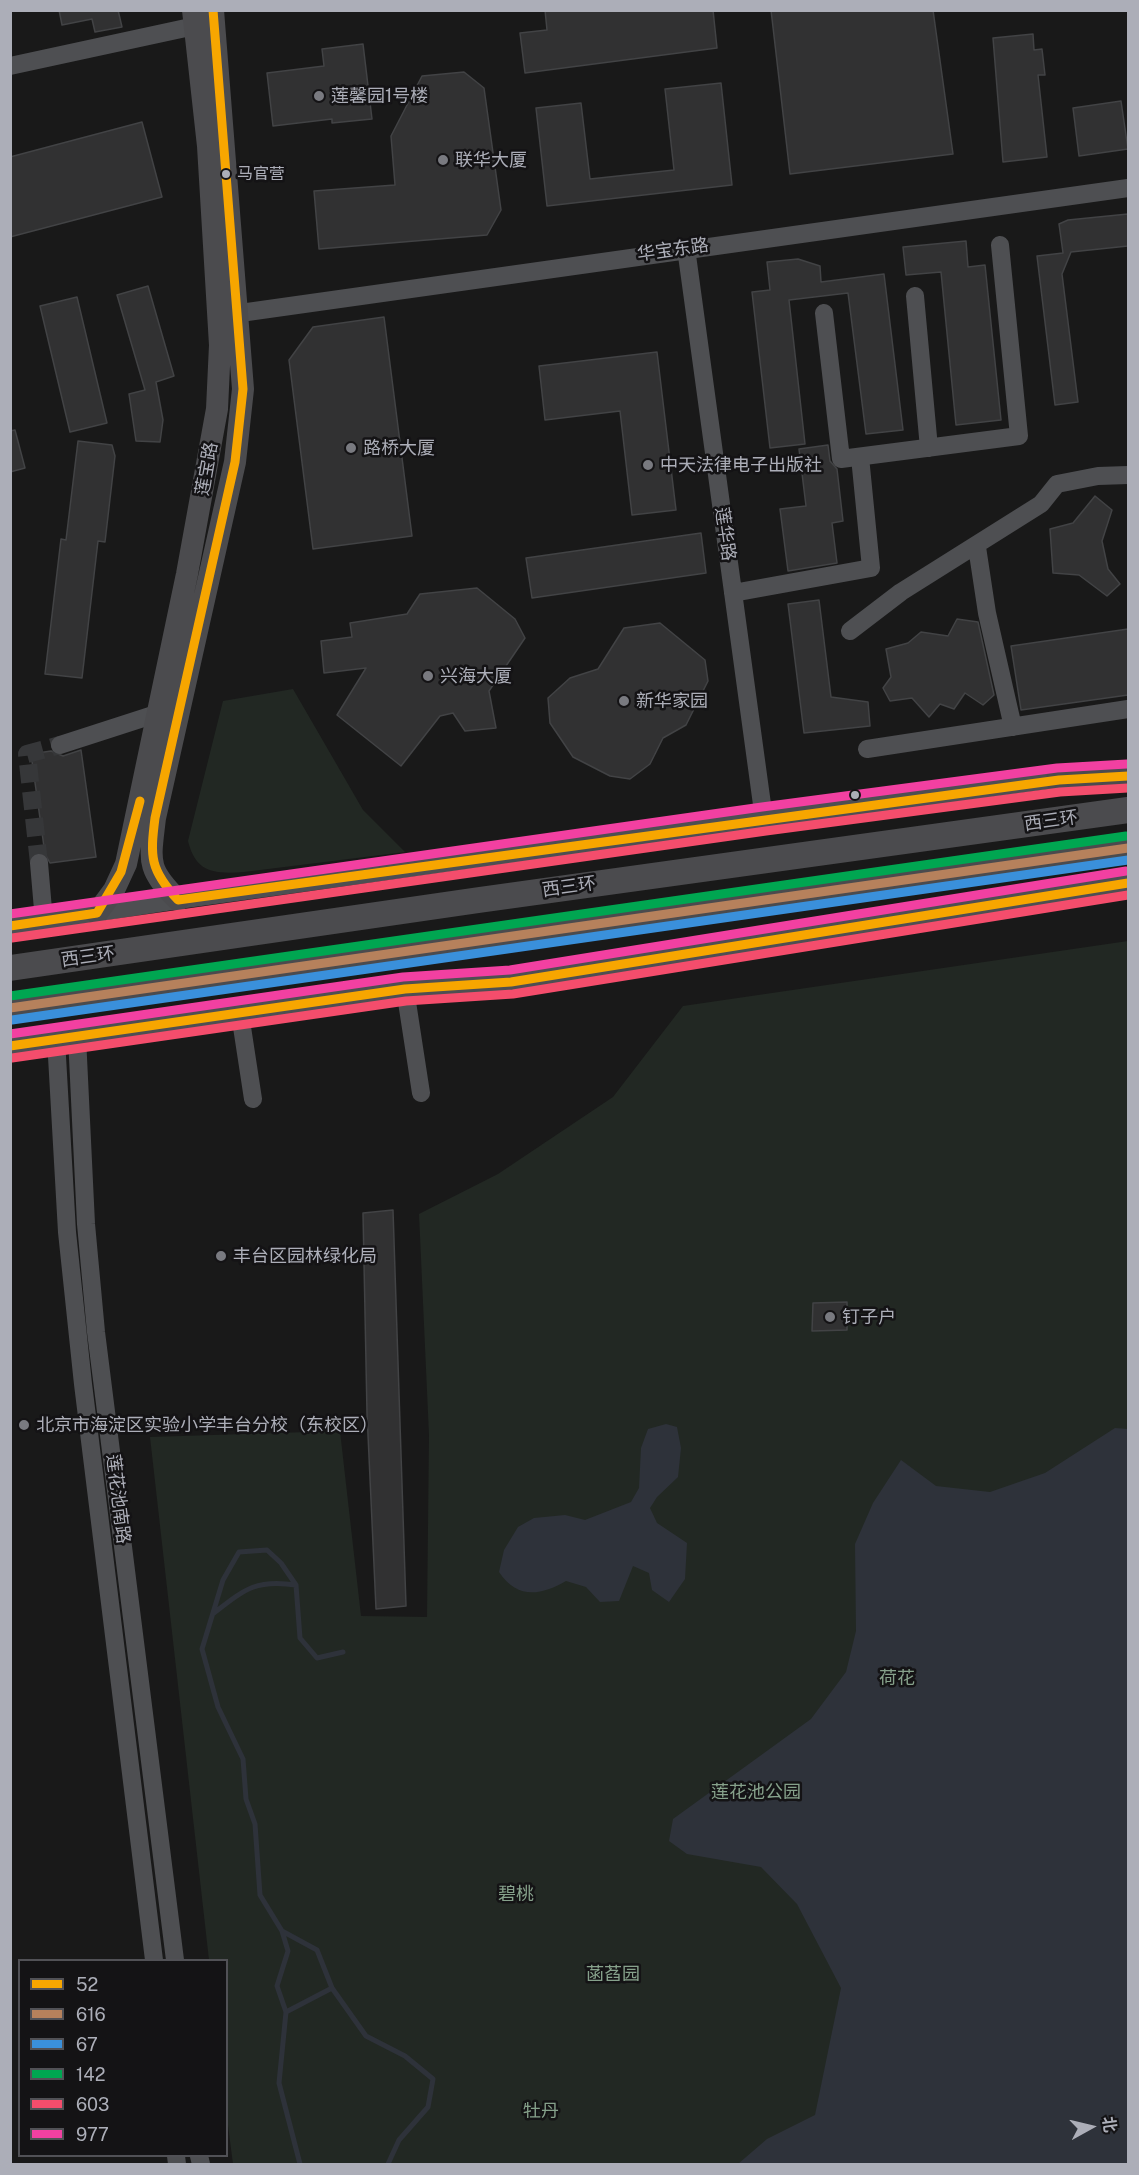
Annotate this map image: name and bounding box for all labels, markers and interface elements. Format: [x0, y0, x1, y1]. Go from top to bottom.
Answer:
place label: 莲馨园1号楼 [331, 85, 428, 107]
marker: 莲馨园1号楼 [312, 89, 326, 103]
place label: 联华大厦 [455, 149, 527, 171]
marker: 联华大厦 [436, 153, 450, 167]
place label: 马官营 [237, 164, 285, 184]
marker: 马官营 [220, 168, 232, 180]
street label: 华宝东路 [636, 234, 710, 266]
place label: 路桥大厦 [363, 437, 435, 459]
street label: 莲宝路 [192, 441, 222, 497]
marker: 路桥大厦 [344, 441, 358, 455]
place label: 中天法律电子出版社 [660, 454, 822, 476]
marker: 中天法律电子出版社 [641, 458, 655, 472]
street label: 莲华路 [711, 506, 739, 562]
place label: 兴海大厦 [440, 665, 512, 687]
marker: 兴海大厦 [421, 669, 435, 683]
place label: 新华家园 [636, 690, 708, 712]
marker: 新华家园 [617, 694, 631, 708]
unlabelled marker [849, 789, 861, 801]
street label: 西三环 [1023, 807, 1079, 835]
street label: 西三环 [541, 873, 597, 901]
street label: 西三环 [60, 943, 116, 971]
place label: 丰台区园林绿化局 [233, 1245, 377, 1267]
marker: 丰台区园林绿化局 [214, 1249, 228, 1263]
place label: 钉子户 [842, 1306, 896, 1328]
marker: 钉子户 [823, 1310, 837, 1324]
place label: 北京市海淀区实验小学丰台分校（东校区） [36, 1414, 378, 1436]
marker: 北京市海淀区实验小学丰台分校（东校区） [17, 1418, 31, 1432]
street label: 莲花池南路 [102, 1453, 134, 1545]
park label: 荷花 [879, 1667, 915, 1689]
park label: 莲花池公园 [711, 1781, 801, 1803]
park label: 碧桃 [498, 1883, 534, 1905]
legend [18, 1959, 228, 2157]
park label: 菡萏园 [586, 1963, 640, 1985]
text: 52 [76, 1974, 98, 1995]
text: 616 [76, 2004, 106, 2025]
text: 67 [76, 2034, 98, 2055]
text: 142 [76, 2064, 105, 2085]
text: 603 [76, 2094, 109, 2115]
north arrow [1061, 2097, 1121, 2157]
park label: 牡丹 [523, 2100, 559, 2122]
text: 北 [1099, 2115, 1120, 2134]
text: 977 [76, 2124, 109, 2145]

